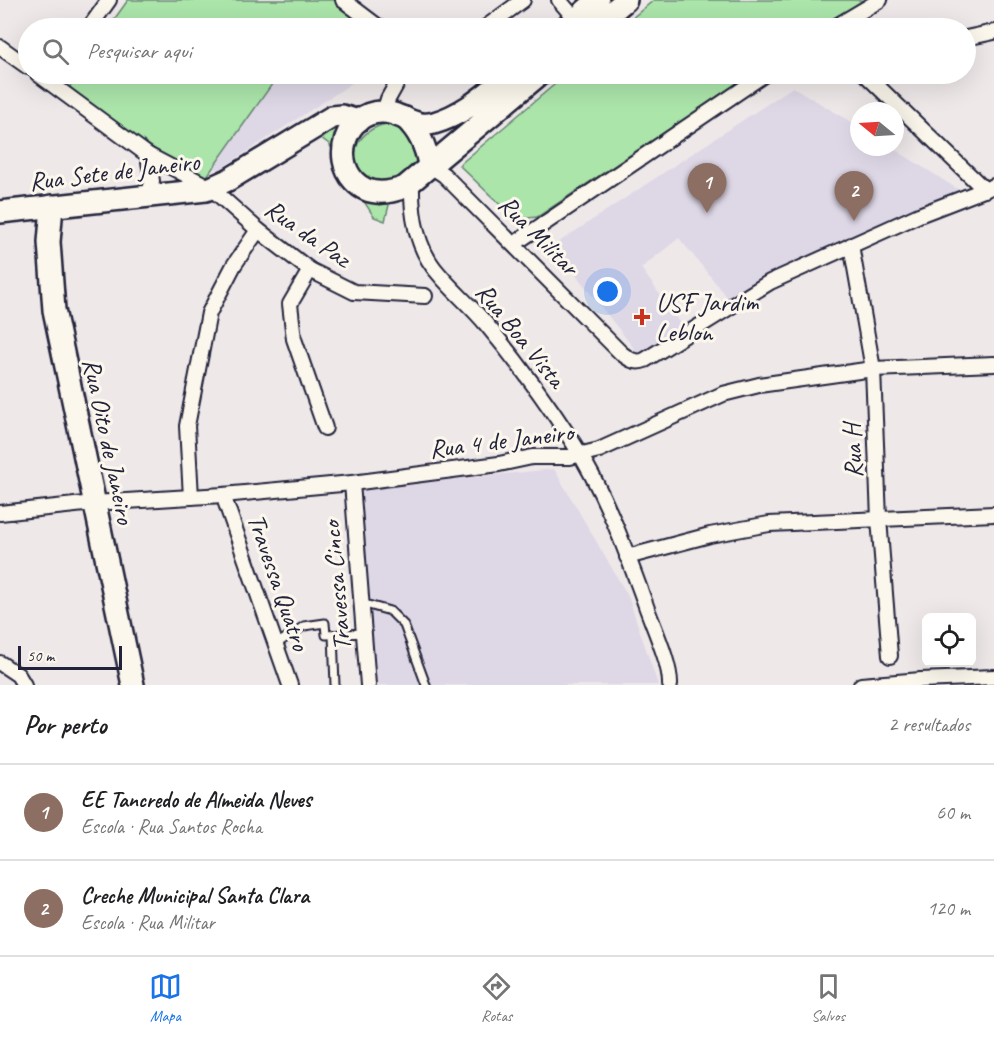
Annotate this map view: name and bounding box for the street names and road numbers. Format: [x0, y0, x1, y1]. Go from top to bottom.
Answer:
street label: Rua Sete de Janeiro [27, 144, 203, 198]
street label: Rua Militar [491, 188, 588, 285]
street label: Rua da Paz [258, 192, 359, 276]
street label: Rua Boa Vista [468, 276, 574, 396]
street label: Rua Oito de Janeiro [75, 355, 143, 529]
street label: Rua 4 de Janeiro [427, 415, 578, 466]
street label: Rua H [835, 419, 870, 479]
street label: Travessa Quatro [240, 509, 318, 657]
street label: Travessa Cinco [314, 517, 359, 652]

